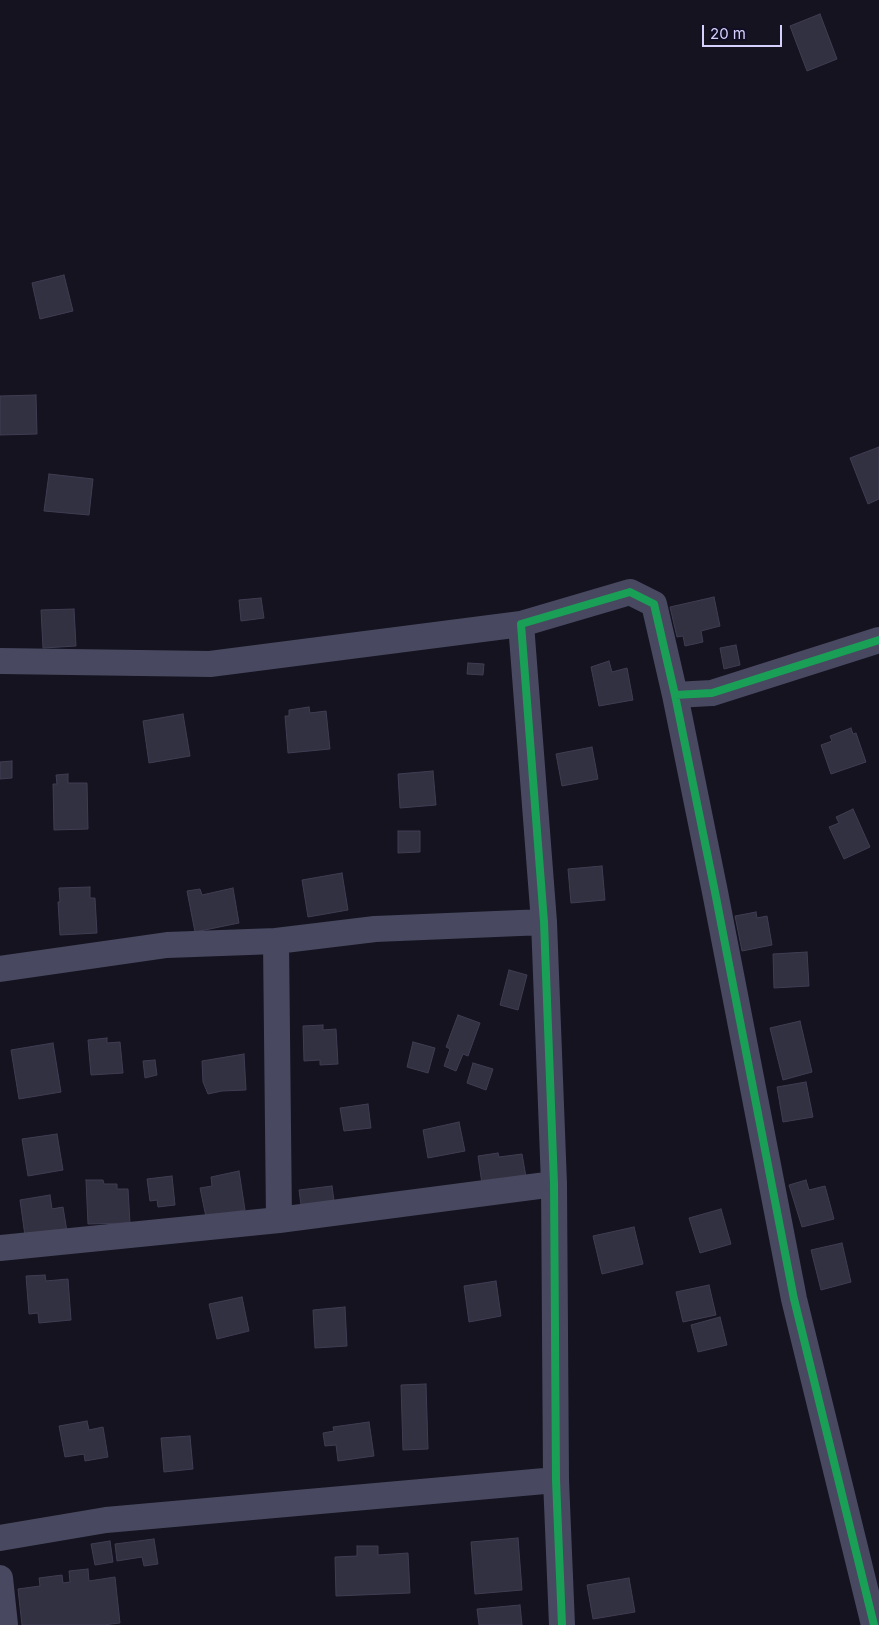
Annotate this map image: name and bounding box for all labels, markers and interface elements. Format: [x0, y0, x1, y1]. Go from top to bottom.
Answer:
scale bar [704, 15, 784, 47]
text: 20 m [710, 24, 746, 43]

